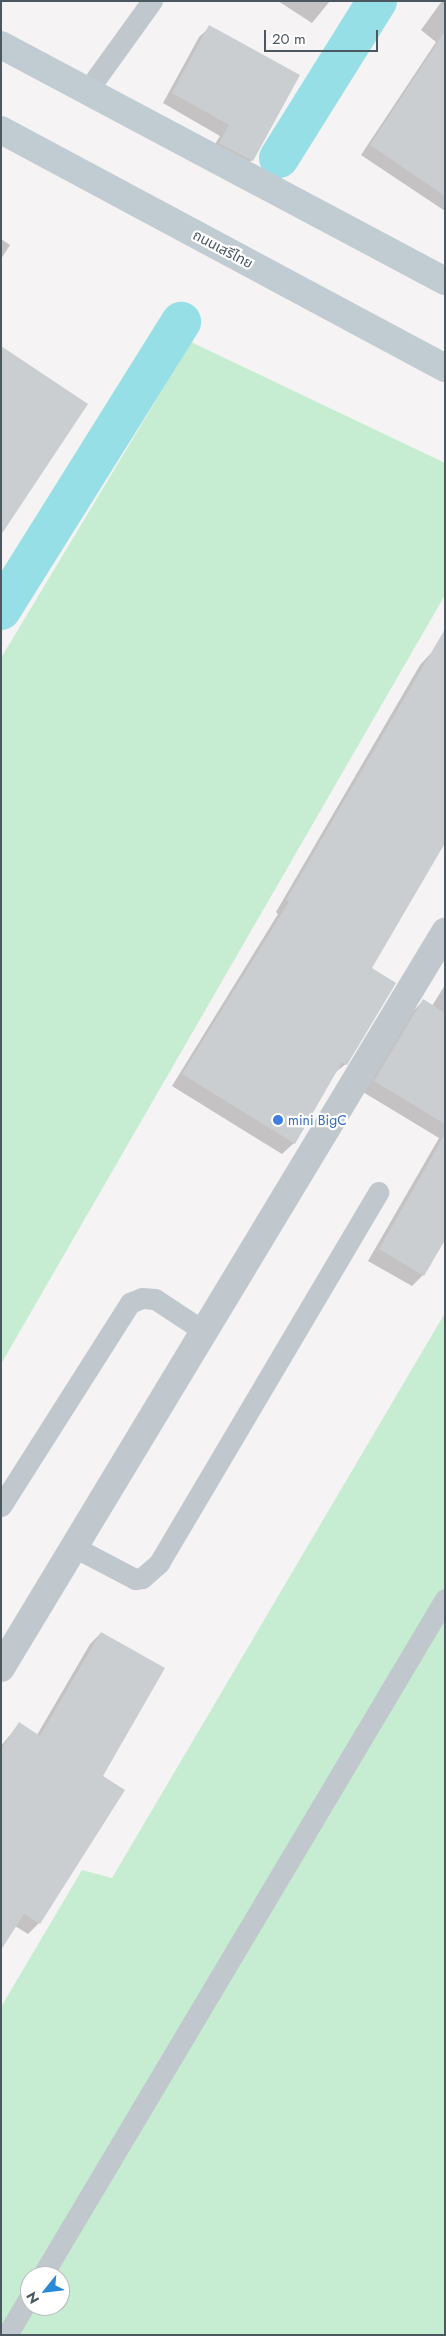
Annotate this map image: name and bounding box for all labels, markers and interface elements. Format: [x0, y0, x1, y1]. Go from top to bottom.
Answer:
scale bar [266, 20, 380, 52]
text: 20 m [272, 28, 306, 50]
street label: ถนนเสรีไทย [190, 226, 256, 272]
place label: mini BigC [288, 1112, 347, 1128]
marker: mini BigC [272, 1114, 284, 1126]
north arrow [20, 2266, 70, 2316]
text: N [21, 2288, 44, 2308]

